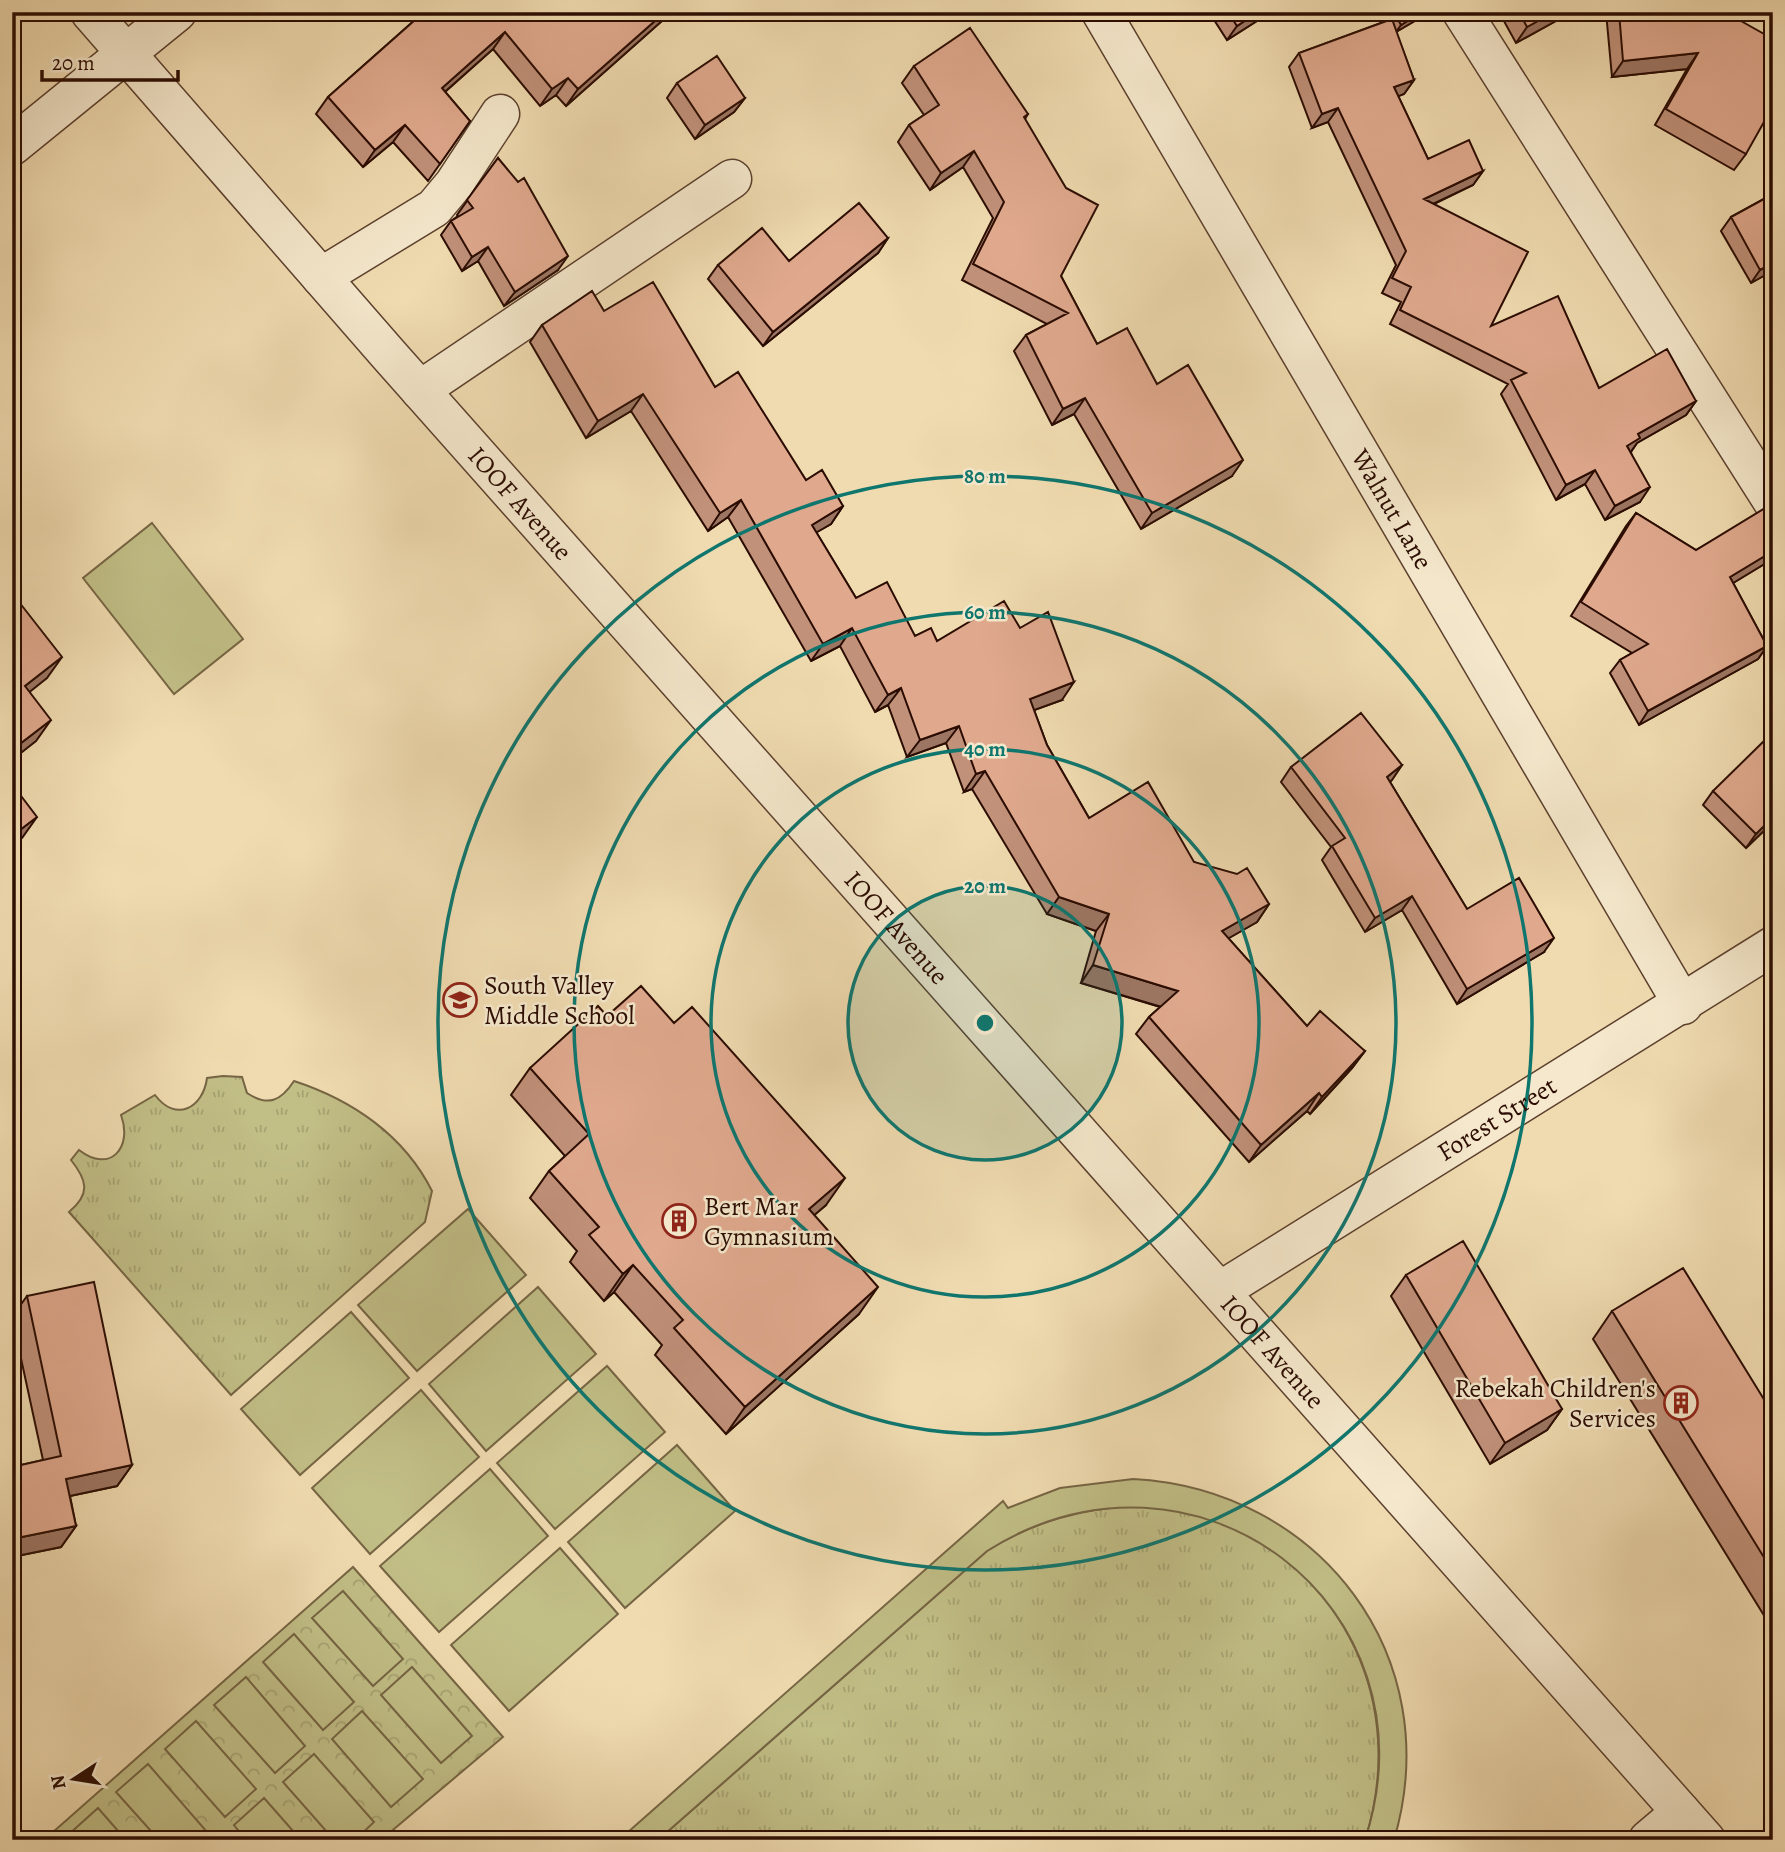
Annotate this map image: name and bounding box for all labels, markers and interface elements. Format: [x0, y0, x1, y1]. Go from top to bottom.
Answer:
scale bar [42, 38, 178, 82]
text: 20 m [52, 49, 95, 77]
street label: IOOF Avenue [460, 439, 580, 568]
street label: Walnut Lane [1342, 442, 1441, 576]
text: 80 m [964, 462, 1006, 490]
text: 60 m [964, 598, 1006, 626]
text: 40 m [964, 735, 1006, 763]
street label: IOOF Avenue [836, 863, 956, 992]
text: 20 m [964, 872, 1006, 900]
place label: South Valley Middle School [484, 968, 635, 1033]
school or university icon: South Valley Middle School [441, 981, 479, 1019]
centre of rings [973, 1011, 997, 1035]
street label: Forest Street [1430, 1068, 1564, 1169]
place label: Bert Mar Gymnasium [704, 1189, 834, 1254]
building icon: Bert Mar Gymnasium [660, 1202, 698, 1240]
street label: IOOF Avenue [1212, 1287, 1332, 1416]
place label: Rebekah Children's Services [1454, 1371, 1656, 1436]
building icon: Rebekah Children's Services [1662, 1384, 1700, 1422]
north arrow [38, 1744, 108, 1814]
text: N [44, 1773, 73, 1792]

